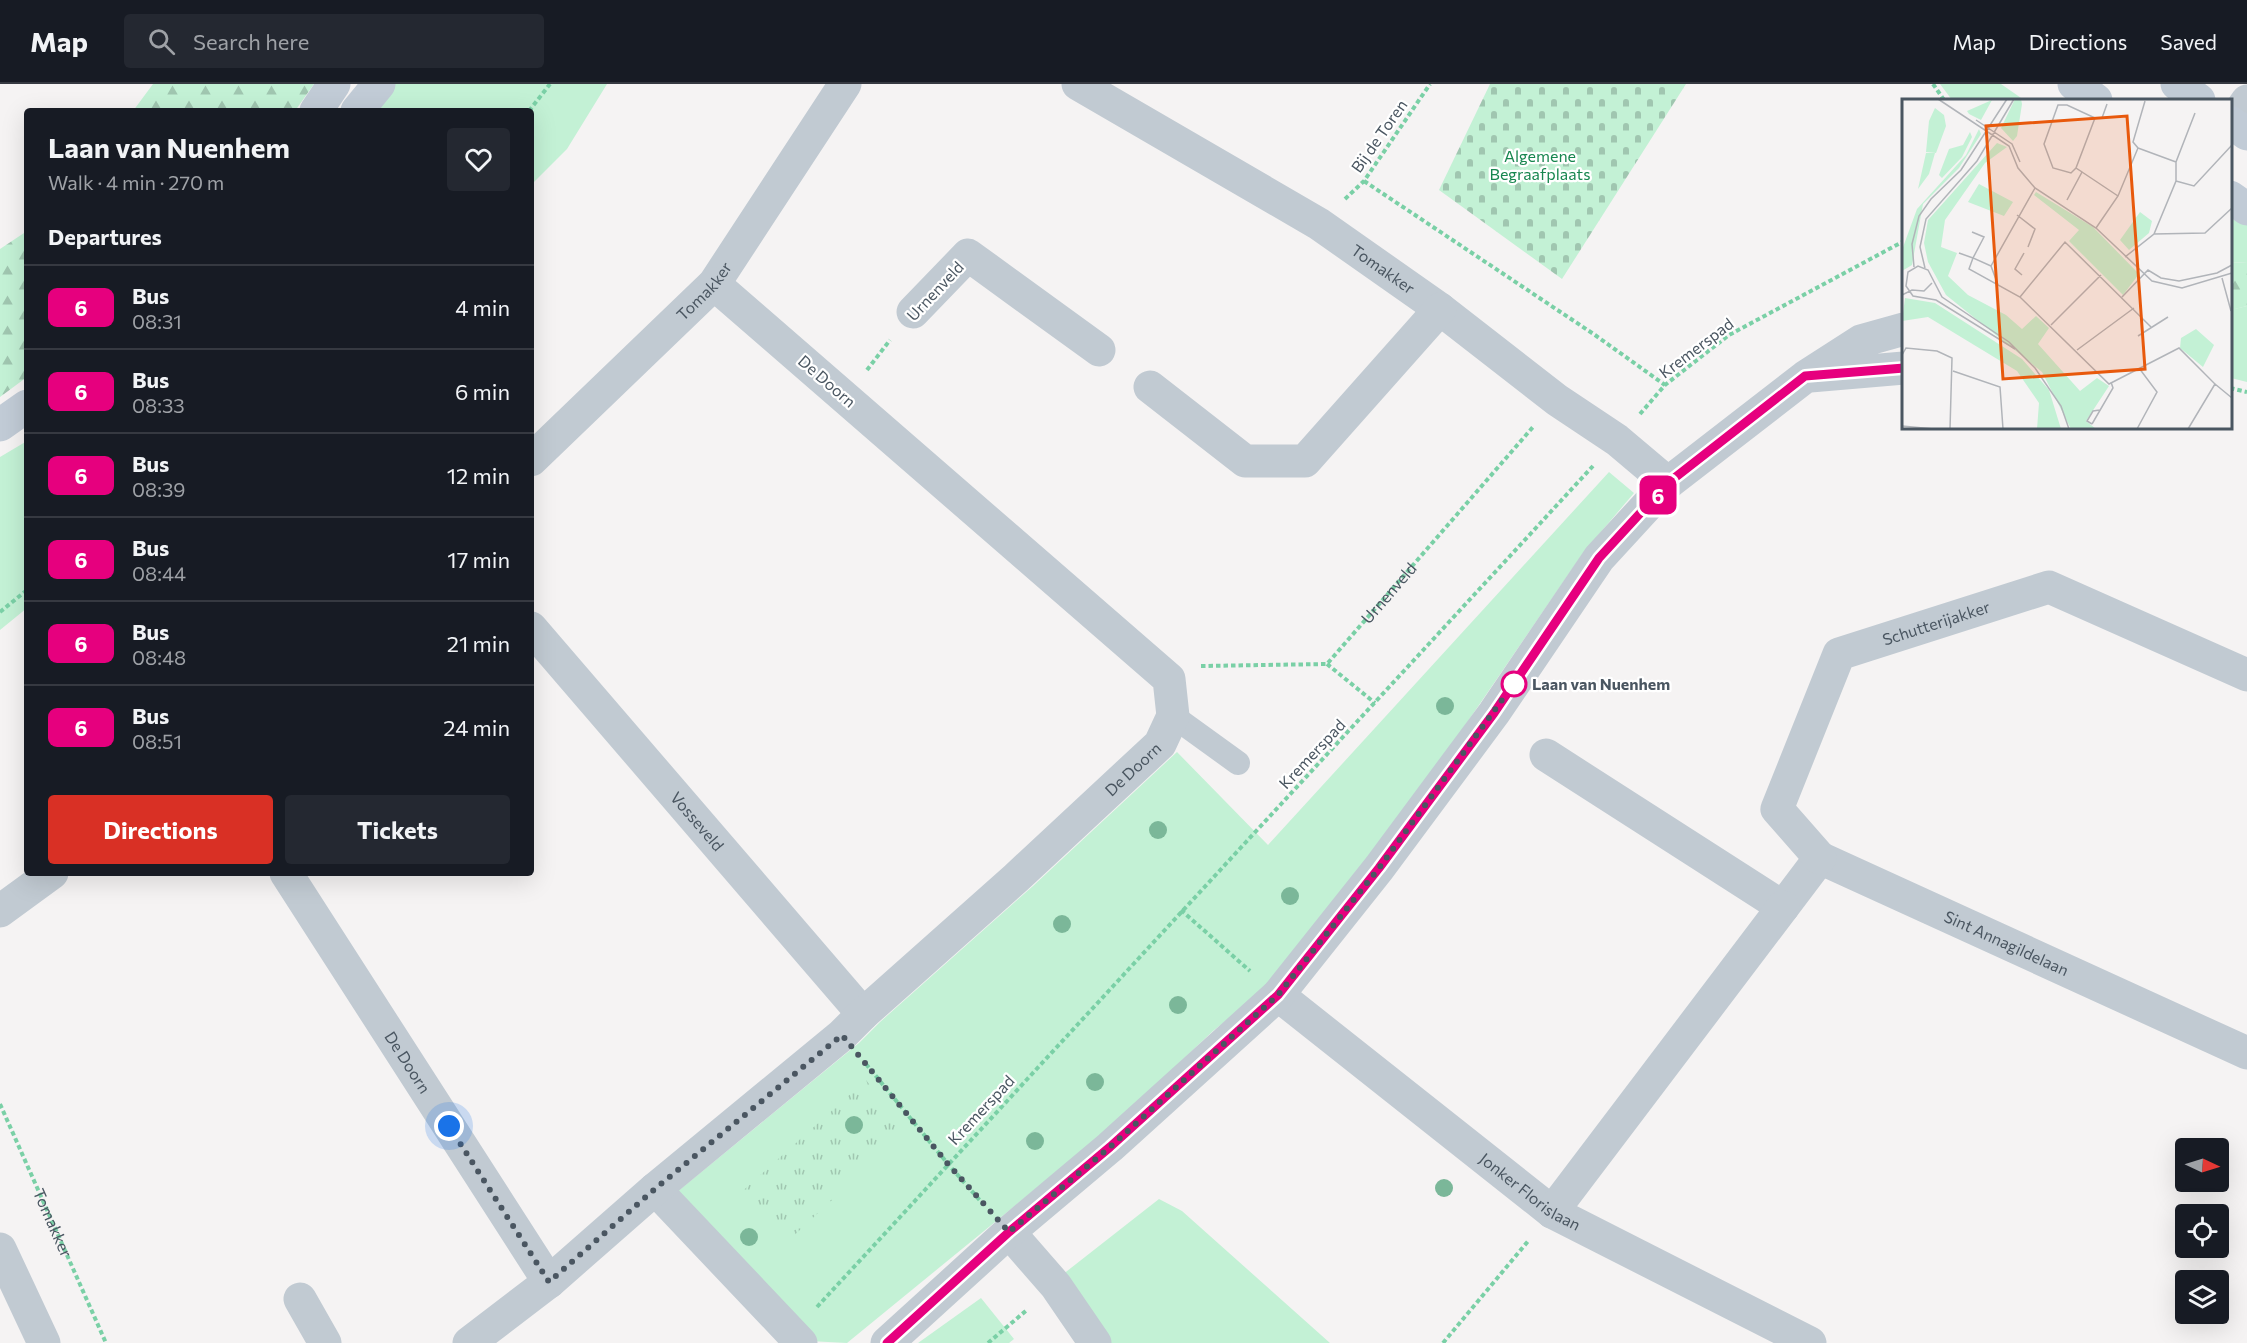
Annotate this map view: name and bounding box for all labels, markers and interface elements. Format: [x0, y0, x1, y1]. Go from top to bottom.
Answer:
search box [124, 14, 544, 68]
text: Map [30, 24, 88, 58]
icon: search [145, 25, 178, 58]
text: Search here [193, 28, 309, 55]
text: Map [1953, 29, 1996, 54]
text: Directions [2029, 29, 2127, 54]
text: Saved [2160, 29, 2217, 54]
street label: Bij de Toren [1347, 96, 1411, 176]
inset map [1902, 99, 2232, 429]
button: heart [447, 128, 510, 191]
text: Laan van Nuenhem [48, 130, 290, 164]
park label: Algemene Begraafplaats [1490, 146, 1590, 183]
text: Walk · 4 min · 270 m [48, 170, 224, 194]
text: Departures [48, 223, 162, 250]
street label: Tomakker [1348, 240, 1419, 298]
street label: Urnenveld [902, 257, 967, 324]
street label: Tomakker [672, 258, 735, 324]
text: Bus [132, 282, 169, 309]
text: 4 min [455, 294, 510, 321]
text: 6 [75, 295, 87, 320]
text: 08:31 [132, 309, 182, 333]
street label: Kremerspad [1655, 313, 1737, 382]
street label: De Doorn [795, 351, 860, 411]
text: Bus [132, 366, 169, 393]
text: 6 min [455, 378, 510, 405]
text: 6 [75, 379, 87, 404]
text: 08:33 [132, 393, 185, 417]
text: Bus [132, 450, 169, 477]
text: 12 min [447, 462, 510, 489]
text: 6 [75, 463, 87, 488]
line badge: 6 [1638, 476, 1678, 514]
text: 08:39 [132, 477, 185, 501]
text: 6 [1652, 483, 1664, 508]
text: Bus [132, 534, 169, 561]
text: 17 min [447, 546, 510, 573]
text: 6 [75, 547, 87, 572]
street label: Urnenveld [1357, 558, 1420, 627]
text: 08:44 [132, 561, 186, 585]
street label: Schutterijakker [1880, 596, 1993, 649]
text: Bus [132, 618, 169, 645]
text: 21 min [447, 630, 510, 657]
text: 6 [75, 631, 87, 656]
text: 08:48 [132, 645, 186, 669]
marker: Laan van Nuenhem [1501, 671, 1527, 697]
place label: Laan van Nuenhem [1532, 674, 1670, 693]
text: Bus [132, 702, 169, 729]
text: 24 min [443, 714, 510, 741]
text: 6 [75, 715, 87, 740]
street label: Kremerspad [1275, 715, 1349, 792]
text: 08:51 [132, 729, 182, 753]
street label: De Doorn [1101, 738, 1165, 800]
street label: Vosseveld [667, 788, 728, 854]
button: Directions [48, 795, 273, 864]
button: Tickets [285, 795, 510, 864]
street label: Sint Annagildelaan [1942, 906, 2072, 979]
street label: De Doorn [381, 1027, 435, 1096]
street label: Kremerspad [944, 1071, 1018, 1148]
your location [434, 1111, 464, 1141]
north arrow [2175, 1138, 2229, 1192]
map controls [2175, 1138, 2229, 1324]
street label: Jonker Florislaan [1476, 1148, 1584, 1234]
street label: Tomakker [30, 1186, 77, 1260]
button: locate [2175, 1204, 2229, 1258]
button: layers [2175, 1270, 2229, 1324]

